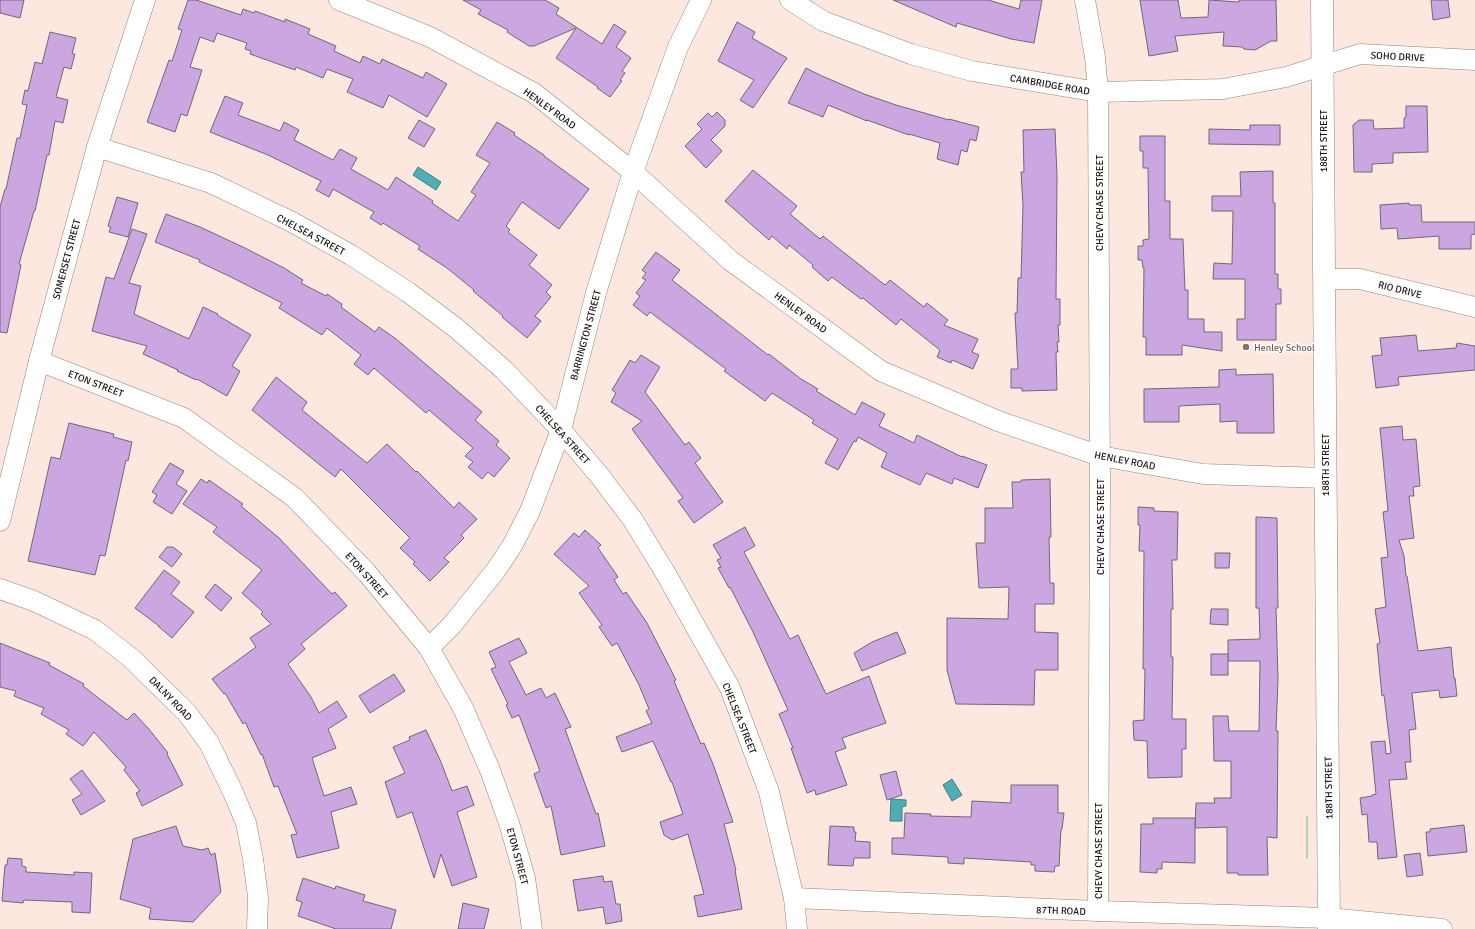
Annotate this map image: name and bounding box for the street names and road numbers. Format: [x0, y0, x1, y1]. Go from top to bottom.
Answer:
street label: SOHO DRIVE [1370, 50, 1426, 64]
street label: CAMBRIDGE ROAD [1009, 72, 1091, 98]
street label: HENLEY ROAD [521, 86, 578, 132]
street label: 188TH STREET [1318, 110, 1330, 172]
street label: CHEVY CHASE STREET [1094, 155, 1106, 251]
street label: CHELSEA STREET [274, 212, 347, 258]
street label: SOMERSET STREET [50, 218, 83, 301]
street label: RIO DRIVE [1377, 279, 1423, 301]
street label: BARRINGTON STREET [568, 289, 604, 382]
street label: HENLEY ROAD [772, 290, 829, 336]
street label: ETON STREET [66, 368, 125, 400]
street label: CHELSEA STREET [533, 403, 592, 467]
street label: 188TH STREET [1320, 434, 1332, 496]
street label: HENLEY ROAD [1093, 449, 1156, 473]
street label: CHEVY CHASE STREET [1095, 479, 1107, 575]
street label: ETON STREET [342, 550, 390, 601]
street label: DALNY ROAD [146, 674, 194, 723]
street label: CHELSEA STREET [719, 681, 759, 756]
street label: 188TH STREET [1322, 757, 1336, 819]
street label: CHEVY CHASE STREET [1093, 803, 1105, 899]
street label: ETON STREET [504, 827, 530, 886]
street label: 87TH ROAD [1036, 904, 1086, 918]

